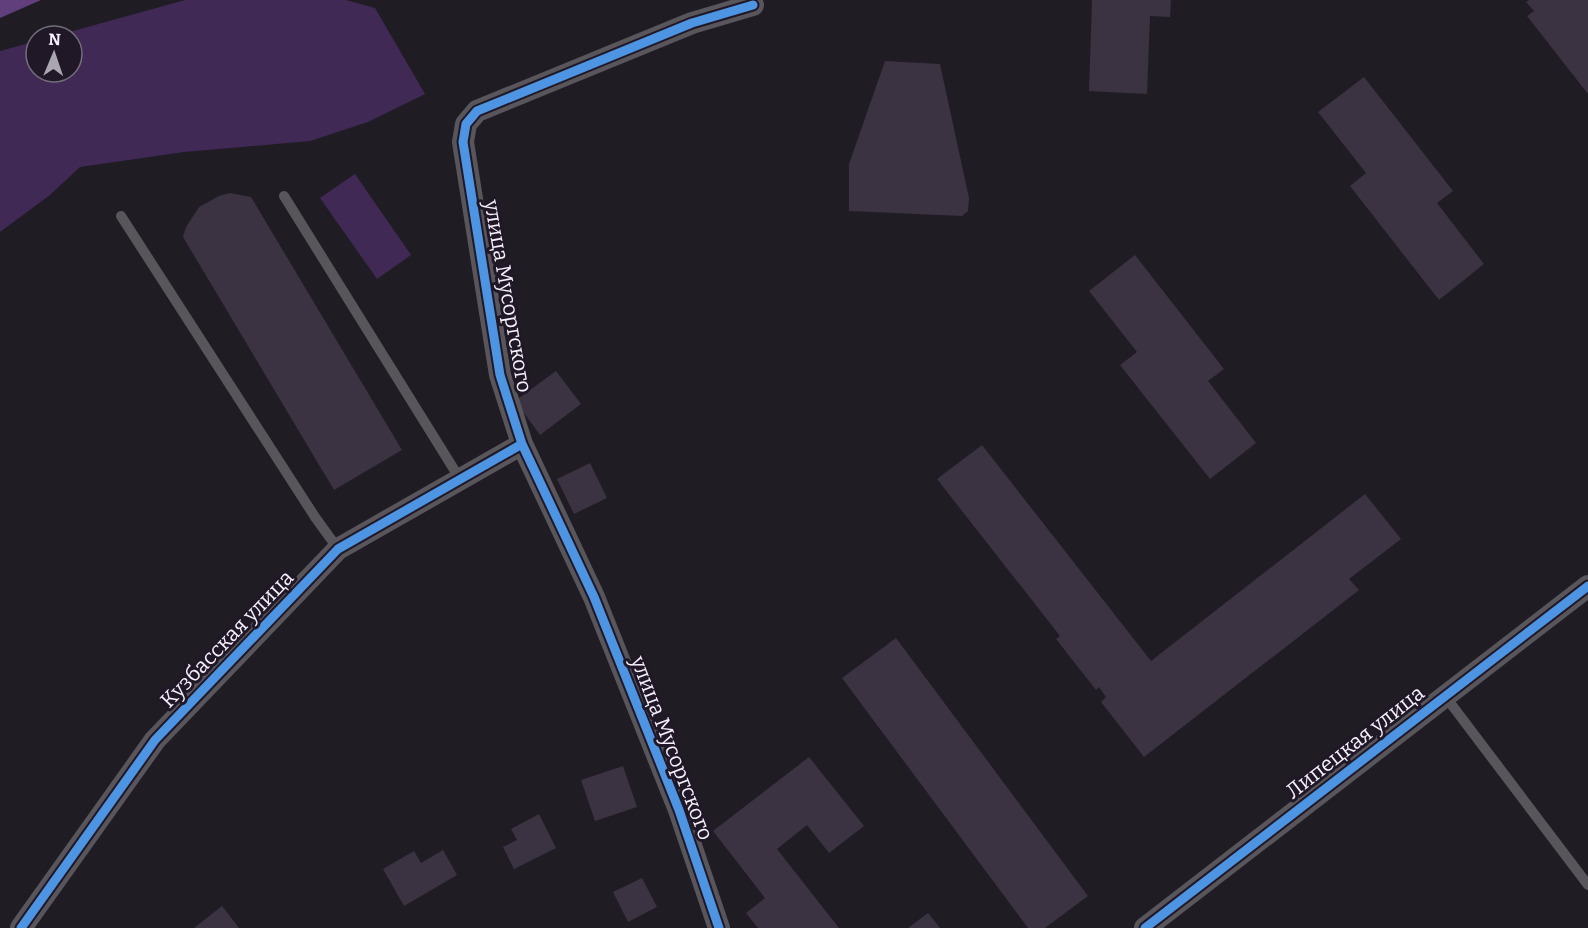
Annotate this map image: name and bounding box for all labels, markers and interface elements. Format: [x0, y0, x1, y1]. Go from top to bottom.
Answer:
north arrow [24, 24, 84, 84]
text: N [48, 30, 61, 49]
street label: улица Мусоргского [478, 197, 538, 394]
street label: Кузбасская улица [155, 565, 300, 713]
street label: улица Мусоргского [625, 651, 719, 844]
street label: Липецкая улица [1281, 680, 1430, 804]

